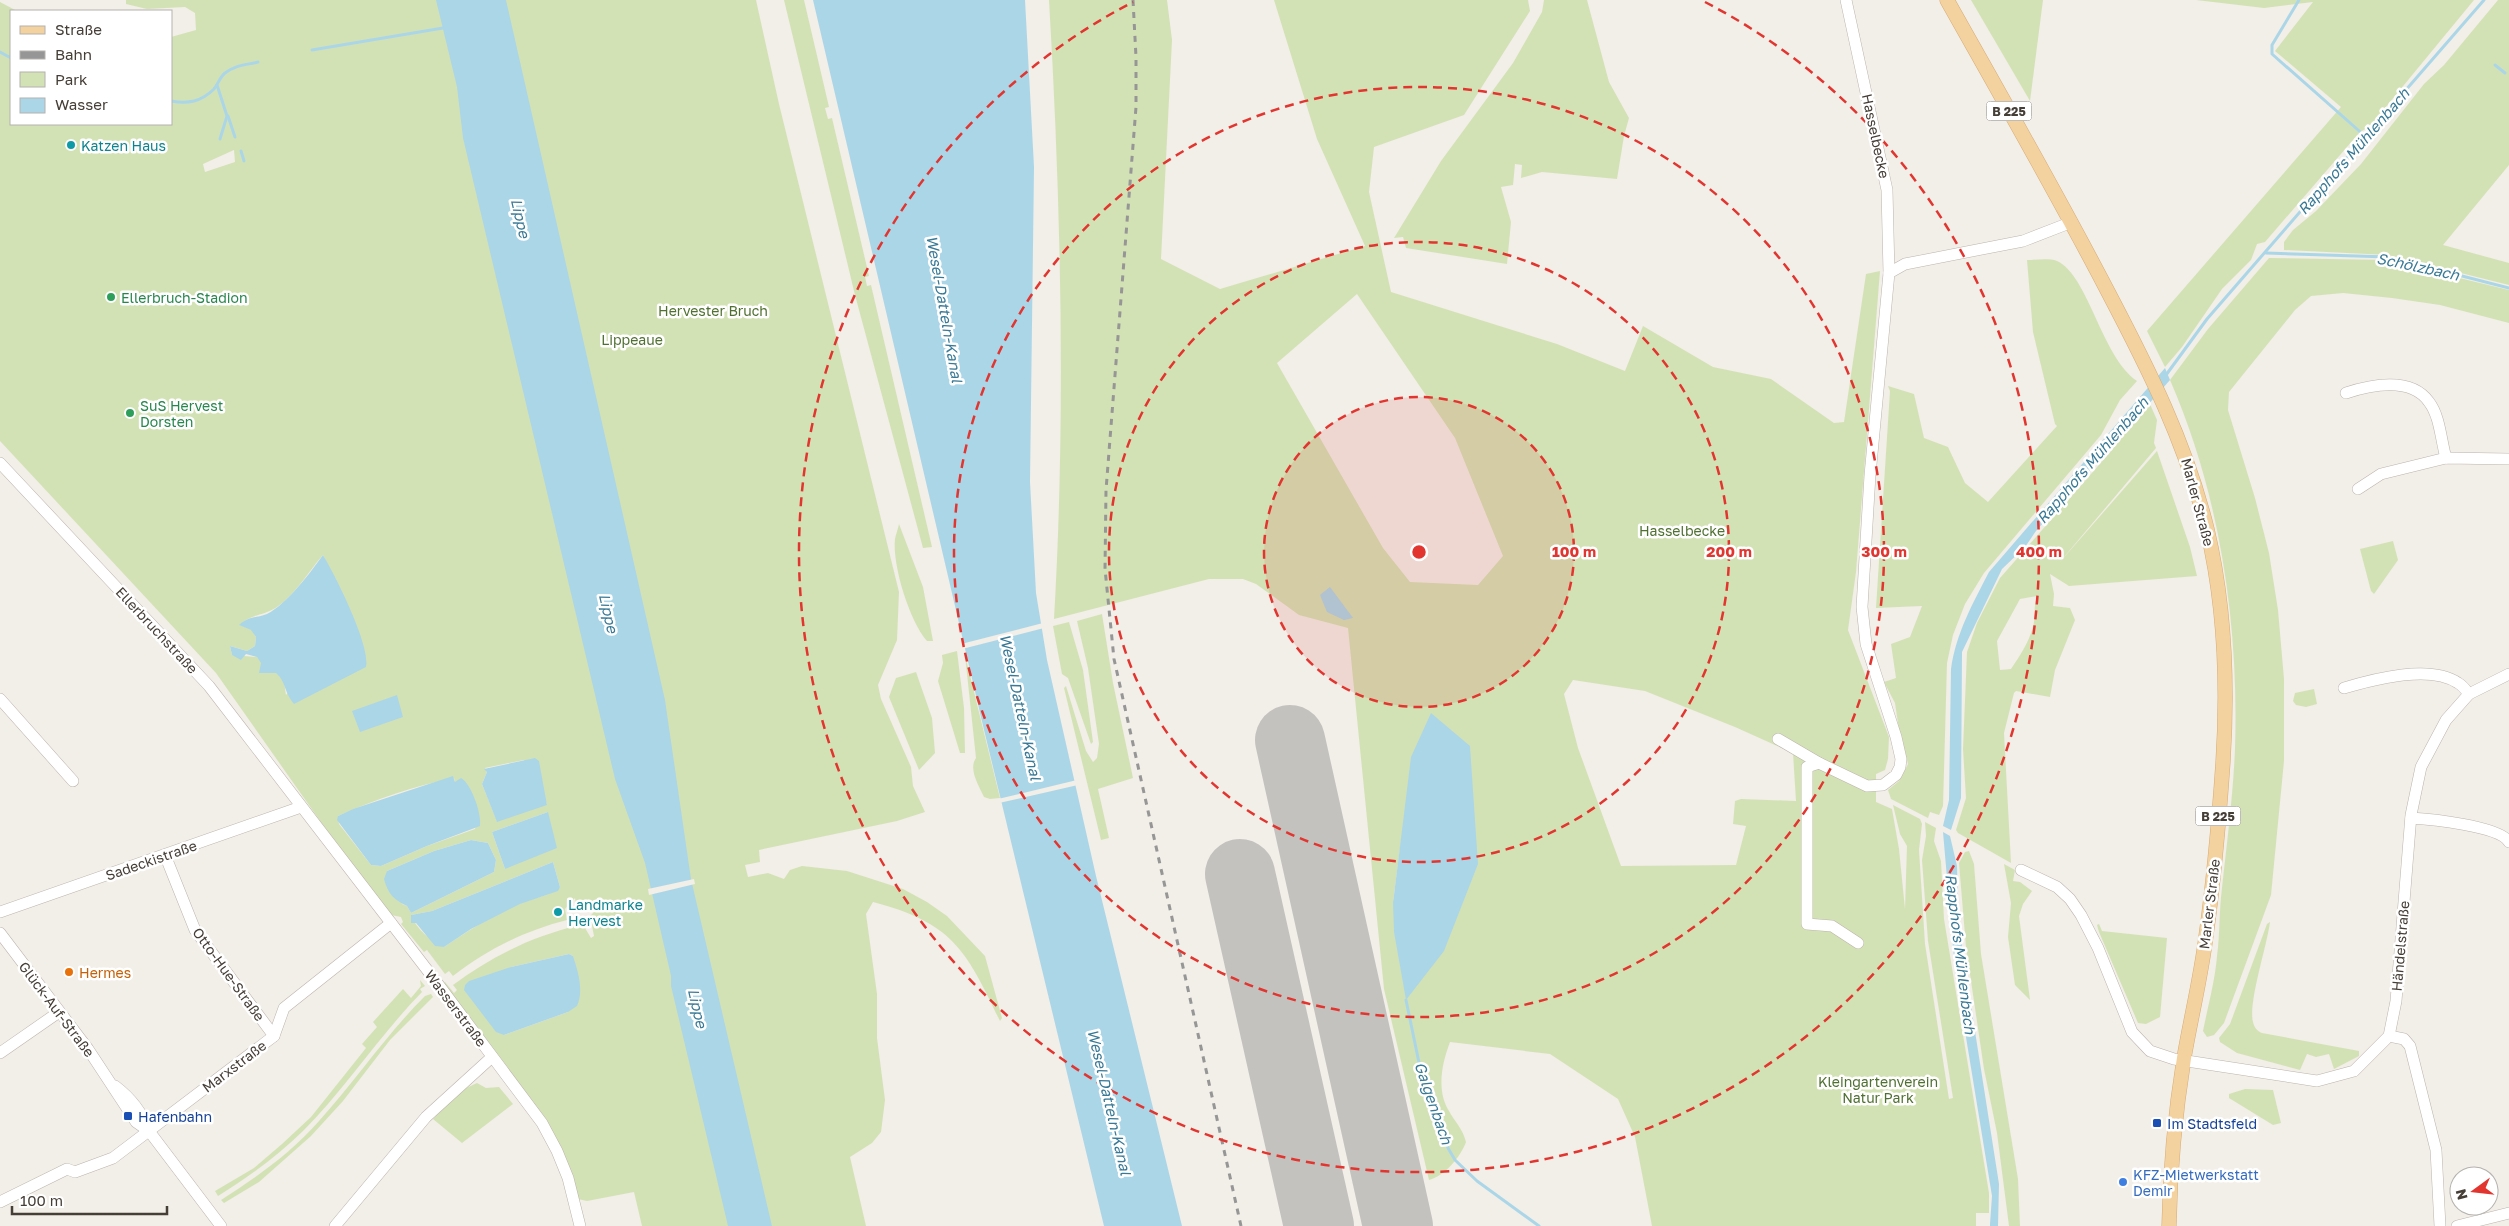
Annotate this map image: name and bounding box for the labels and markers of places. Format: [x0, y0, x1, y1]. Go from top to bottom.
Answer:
place label: Katzen Haus [81, 137, 166, 154]
marker: Katzen Haus [65, 139, 77, 151]
place label: Ellerbruch-Stadion [121, 289, 248, 306]
marker: Ellerbruch-Stadion [105, 291, 117, 303]
place label: SuS Hervest Dorsten [140, 397, 223, 430]
marker: SuS Hervest Dorsten [124, 407, 136, 419]
centre of rings [1410, 543, 1428, 561]
place label: Landmarke Hervest [568, 896, 643, 929]
marker: Landmarke Hervest [552, 906, 564, 918]
place label: Hermes [79, 964, 131, 981]
marker: Hermes [63, 966, 75, 978]
place label: Hafenbahn [138, 1108, 212, 1125]
marker: Hafenbahn [122, 1110, 134, 1122]
place label: Im Stadtsfeld [2167, 1115, 2257, 1132]
marker: Im Stadtsfeld [2151, 1117, 2163, 1129]
place label: KFZ-Mietwerkstatt Demir [2133, 1166, 2259, 1199]
marker: KFZ-Mietwerkstatt Demir [2117, 1176, 2129, 1188]

